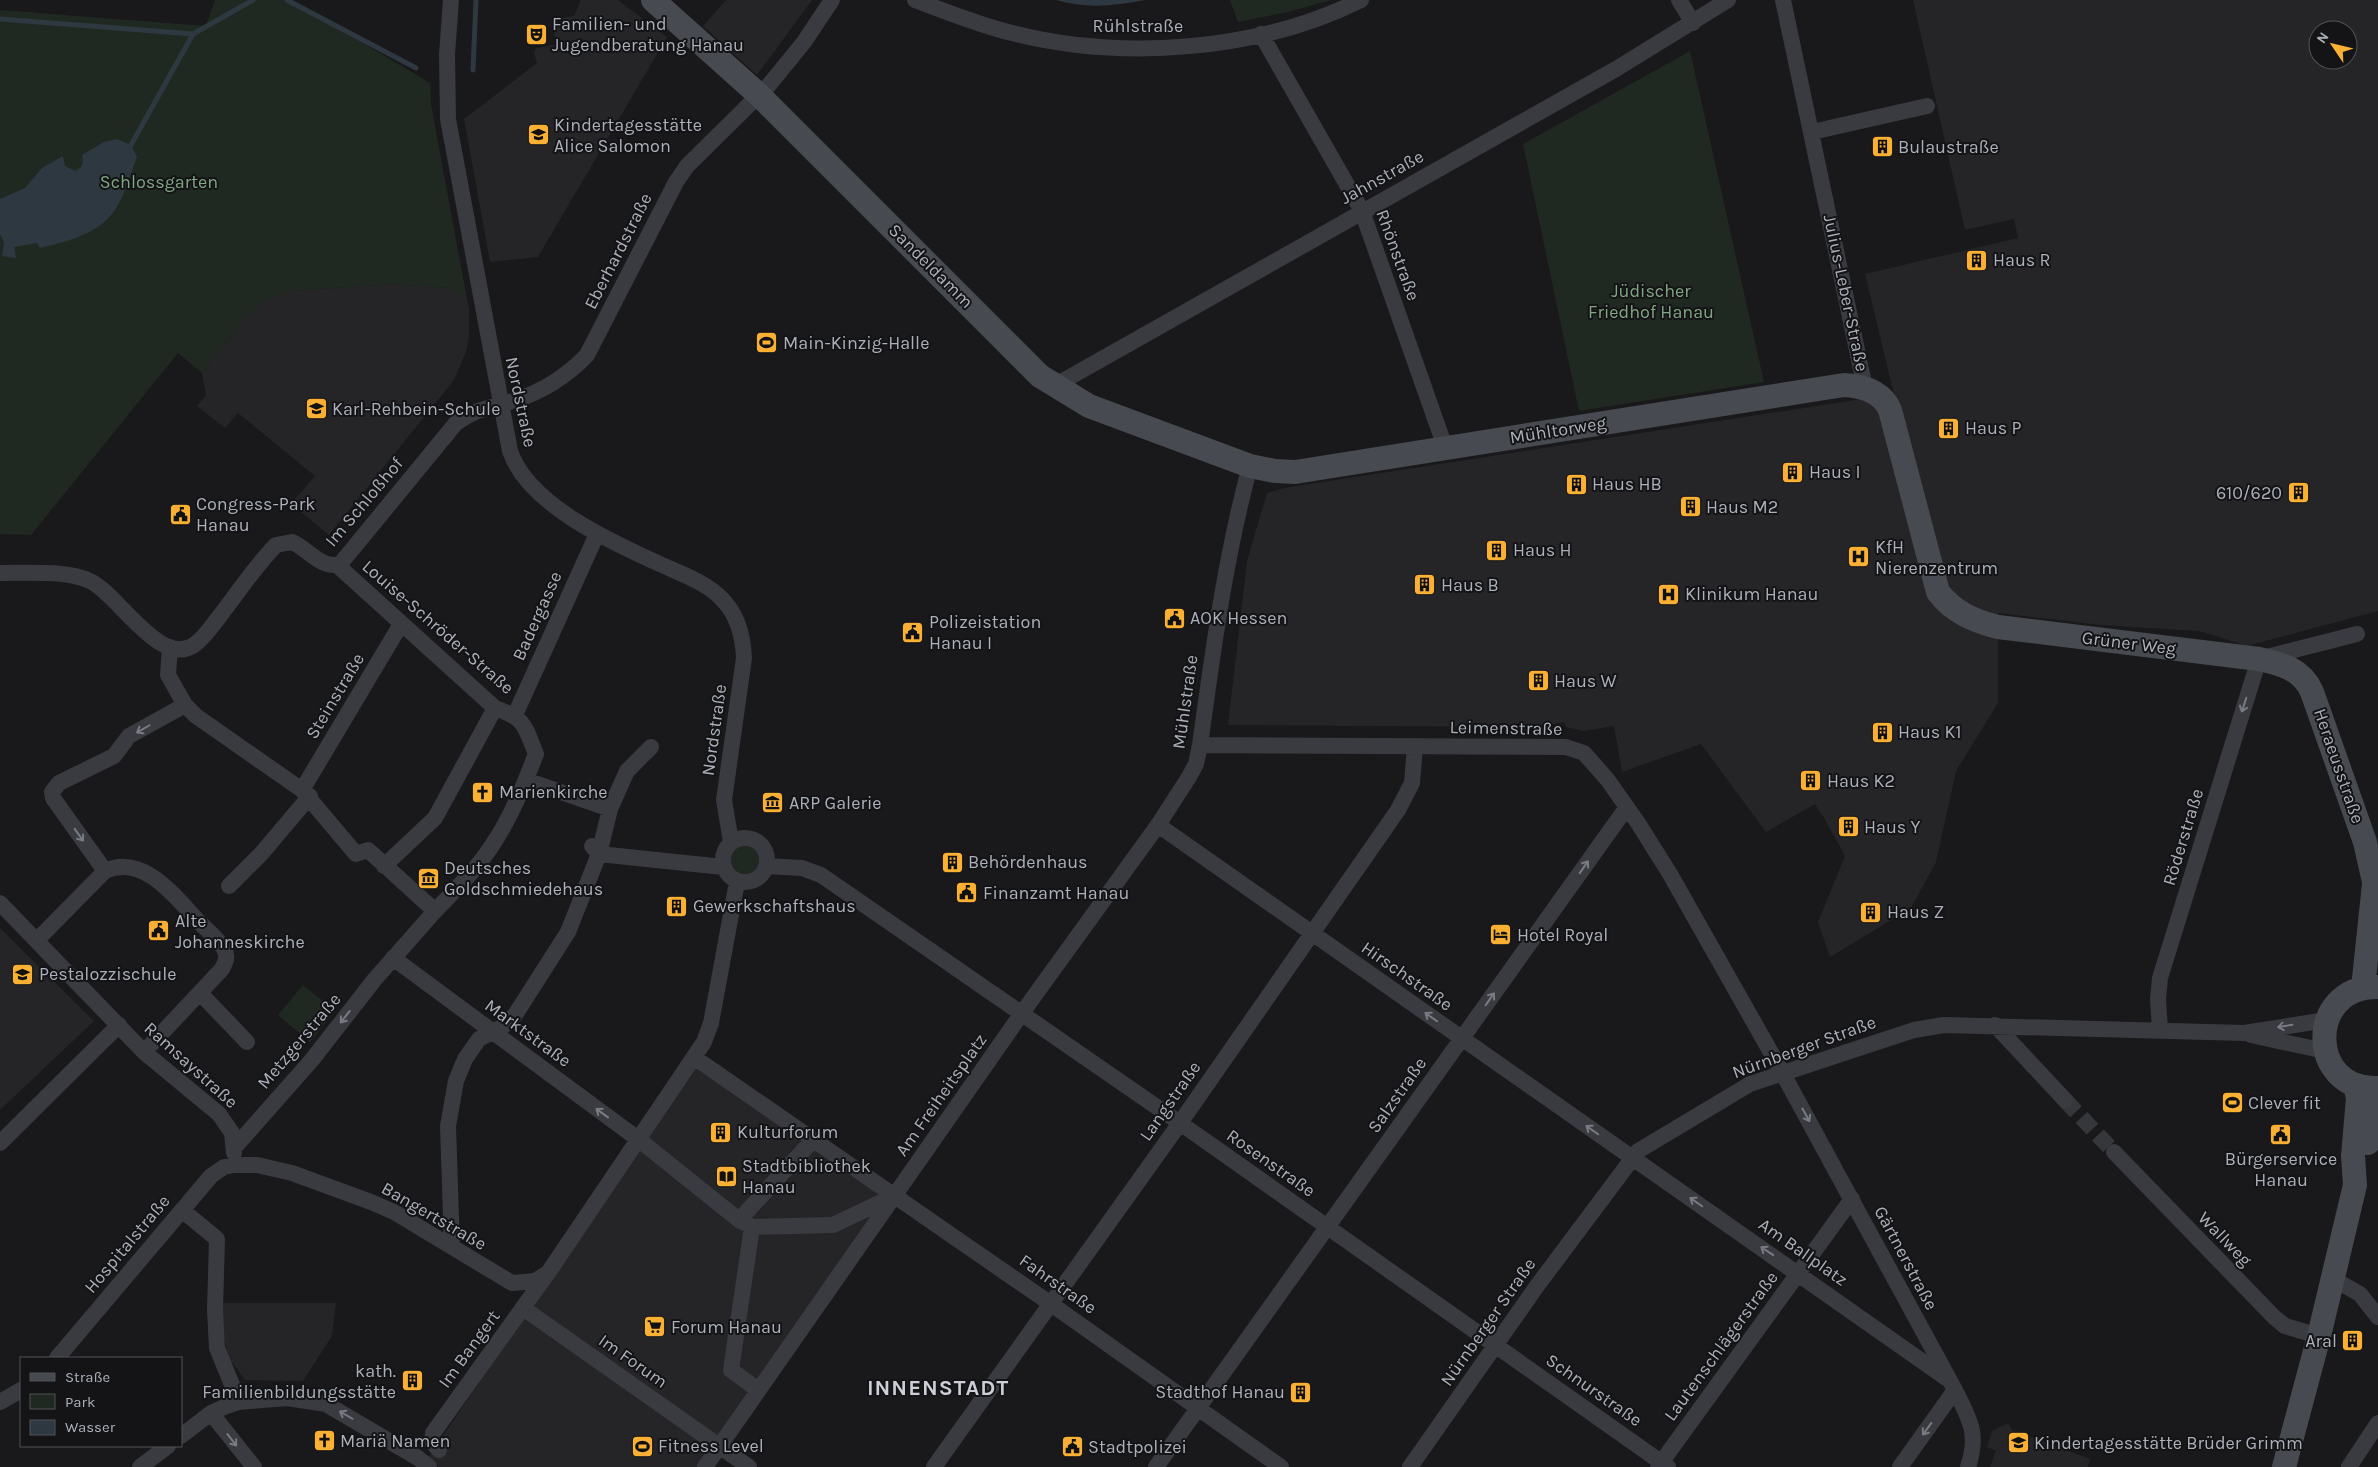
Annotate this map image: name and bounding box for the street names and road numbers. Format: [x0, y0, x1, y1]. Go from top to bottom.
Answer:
street label: Rühlstraße [1093, 15, 1183, 37]
street label: Jahnstraße [1337, 145, 1427, 209]
street label: Eberhardstraße [579, 189, 657, 313]
street label: Rhönstraße [1371, 206, 1425, 304]
street label: Julius-Leber-Straße [1819, 213, 1873, 373]
street label: Sandeldamm [884, 219, 978, 313]
street label: Nordstraße [501, 355, 541, 449]
street label: Mühltorweg [1508, 412, 1608, 448]
street label: Im Schloßhof [320, 452, 408, 551]
street label: Louise-Schröder-Straße [358, 555, 518, 699]
street label: Badergasse [508, 568, 566, 664]
street label: Grüner Weg [2081, 626, 2177, 660]
street label: Steinstraße [301, 649, 369, 743]
street label: Mühlstraße [1167, 653, 1203, 751]
street label: Nordstraße [697, 683, 731, 777]
street label: Heraeusstraße [2309, 706, 2369, 826]
street label: Leimenstraße [1449, 716, 1563, 740]
street label: Röderstraße [2158, 786, 2208, 888]
street label: Hirschstraße [1357, 936, 1457, 1016]
street label: Metzgerstraße [252, 988, 346, 1094]
street label: Marktstraße [480, 994, 576, 1072]
street label: Nürnberger Straße [1729, 1011, 1879, 1083]
street label: Ramsaystraße [140, 1017, 242, 1113]
street label: Am Freiheitsplatz [891, 1030, 991, 1160]
street label: Salzstraße [1363, 1053, 1431, 1137]
street label: Langstraße [1135, 1057, 1205, 1145]
street label: Rosenstraße [1222, 1124, 1320, 1202]
street label: Bangertstraße [378, 1177, 490, 1255]
street label: Hospitalstraße [79, 1190, 175, 1298]
street label: Gärtnerstraße [1869, 1202, 1943, 1314]
street label: Wallweg [2193, 1207, 2257, 1271]
street label: Am Ballplatz [1754, 1213, 1852, 1291]
street label: Fahrstraße [1015, 1249, 1101, 1319]
street label: Nürnberger Straße [1436, 1254, 1540, 1390]
street label: Lautenschlägerstraße [1659, 1267, 1783, 1425]
street label: Im Bangert [433, 1306, 505, 1392]
street label: Im Forum [594, 1329, 672, 1393]
street label: Schnurstraße [1542, 1349, 1646, 1431]

